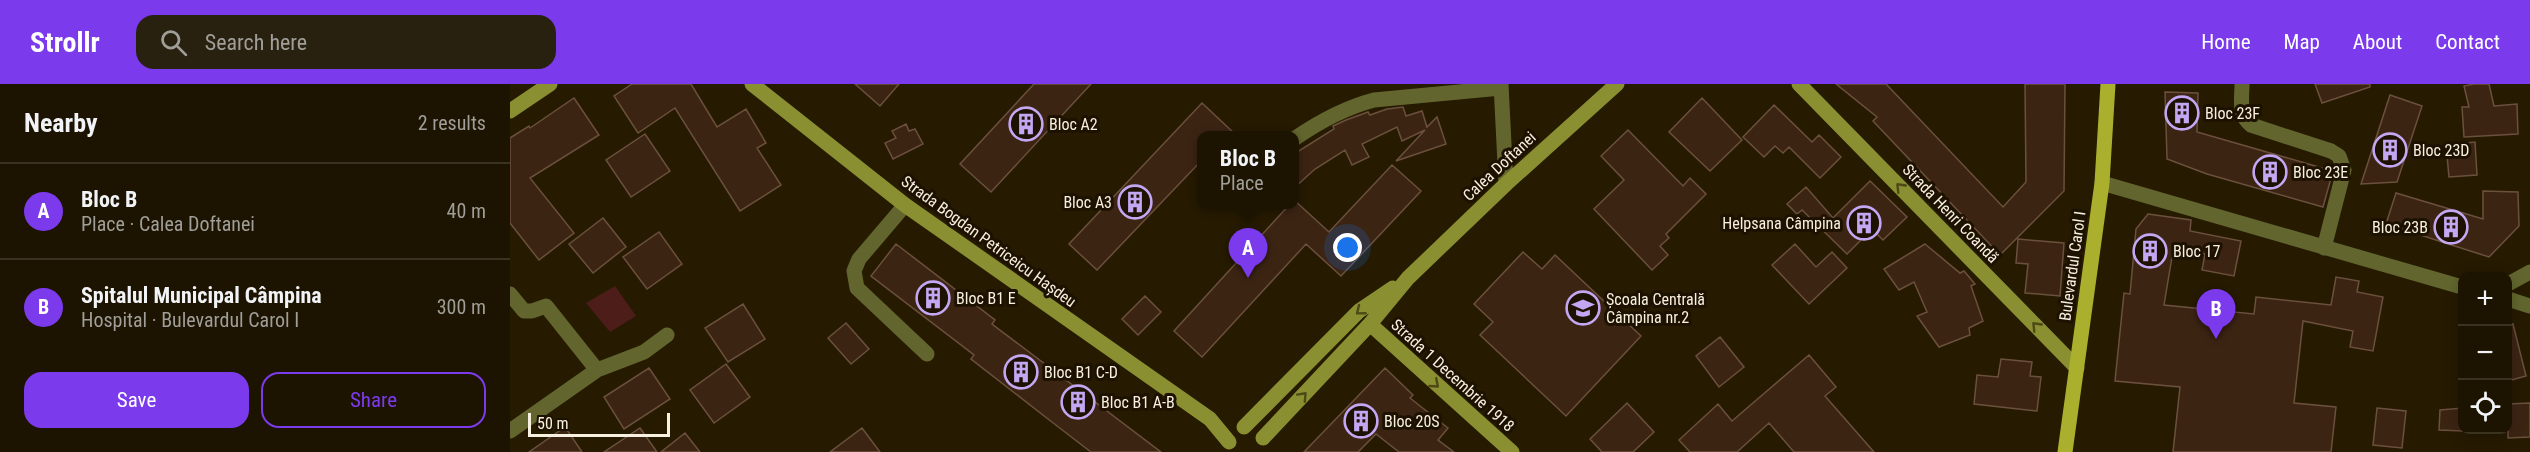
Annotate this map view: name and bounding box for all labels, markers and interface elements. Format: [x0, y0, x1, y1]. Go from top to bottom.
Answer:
search box [136, 15, 556, 69]
text: Strollr [30, 26, 100, 59]
icon: search [157, 26, 190, 59]
text: Search here [205, 30, 307, 55]
text: Home [2201, 30, 2251, 54]
text: Map [2284, 30, 2320, 54]
text: About [2353, 30, 2402, 54]
text: Contact [2435, 30, 2500, 54]
building icon: Bloc 23F [2164, 95, 2200, 131]
place label: Bloc 23F [2205, 104, 2260, 123]
building icon: Bloc A2 [1008, 106, 1044, 142]
text: Nearby [24, 108, 98, 138]
text: 2 results [418, 111, 486, 135]
place label: Bloc A2 [1049, 115, 1098, 134]
street label: Calea Doftanei [1459, 128, 1540, 205]
popup [1197, 131, 1299, 209]
building icon: Bloc 23D [2372, 132, 2408, 168]
place label: Bloc 23D [2413, 141, 2469, 160]
text: Bloc B [1220, 146, 1276, 171]
building icon: Bloc 23E [2252, 154, 2288, 190]
street label: Strada Henri Coandă [1899, 160, 2003, 267]
place label: Bloc 23E [2293, 163, 2348, 182]
text: Place [1220, 171, 1264, 195]
street label: Strada Bogdan Petriceicu Hașdeu [897, 172, 1080, 312]
one-way arrow [1896, 183, 1907, 194]
building icon: Bloc A3 [1117, 184, 1153, 220]
text: Bloc B [81, 187, 137, 212]
place label: Bloc A3 [1063, 193, 1112, 212]
text: A [38, 199, 49, 223]
text: 40 m [447, 199, 486, 223]
building icon: Helpsana Câmpina [1846, 205, 1882, 241]
building icon: Bloc 23B [2433, 209, 2469, 245]
street label: Bulevardul Carol I [2055, 210, 2090, 322]
text: Place · Calea Doftanei [81, 212, 255, 236]
place label: Helpsana Câmpina [1722, 214, 1841, 233]
place label: Bloc 23B [2372, 218, 2428, 237]
pin: A [1228, 228, 1268, 278]
your location [1333, 233, 1362, 262]
building icon: Bloc 17 [2132, 233, 2168, 269]
place label: Bloc 17 [2173, 242, 2220, 261]
map controls [2458, 272, 2512, 434]
button: + [2458, 272, 2512, 326]
building icon: Bloc B1 E [915, 280, 951, 316]
text: Spitalul Municipal Câmpina [81, 283, 322, 308]
place label: Bloc B1 E [956, 289, 1016, 308]
school or university icon: Școala Centrală Câmpina nr.2 [1565, 290, 1601, 326]
place label: Școala Centrală Câmpina nr.2 [1606, 290, 1705, 327]
pin: B [2196, 290, 2236, 339]
text: B [38, 295, 49, 319]
text: 300 m [437, 295, 486, 319]
one-way arrow [1356, 304, 1367, 315]
text: Hospital · Bulevardul Carol I [81, 308, 299, 332]
street label: Strada 1 Decembrie 1918 [1387, 315, 1518, 436]
one-way arrow [2032, 322, 2043, 333]
button: − [2458, 326, 2512, 380]
building icon: Bloc B1 C-D [1003, 354, 1039, 390]
place label: Bloc B1 C-D [1044, 363, 1118, 382]
button: Save [24, 372, 249, 428]
button: Share [261, 372, 486, 428]
one-way arrow [1428, 377, 1439, 388]
button: locate [2458, 380, 2512, 434]
building icon: Bloc B1 A-B [1060, 384, 1096, 420]
one-way arrow [1296, 392, 1307, 402]
place label: Bloc B1 A-B [1101, 393, 1175, 412]
building icon: Bloc 20S [1343, 403, 1379, 439]
scale bar [528, 410, 670, 438]
place label: Bloc 20S [1384, 412, 1440, 431]
text: 50 m [537, 414, 569, 433]

